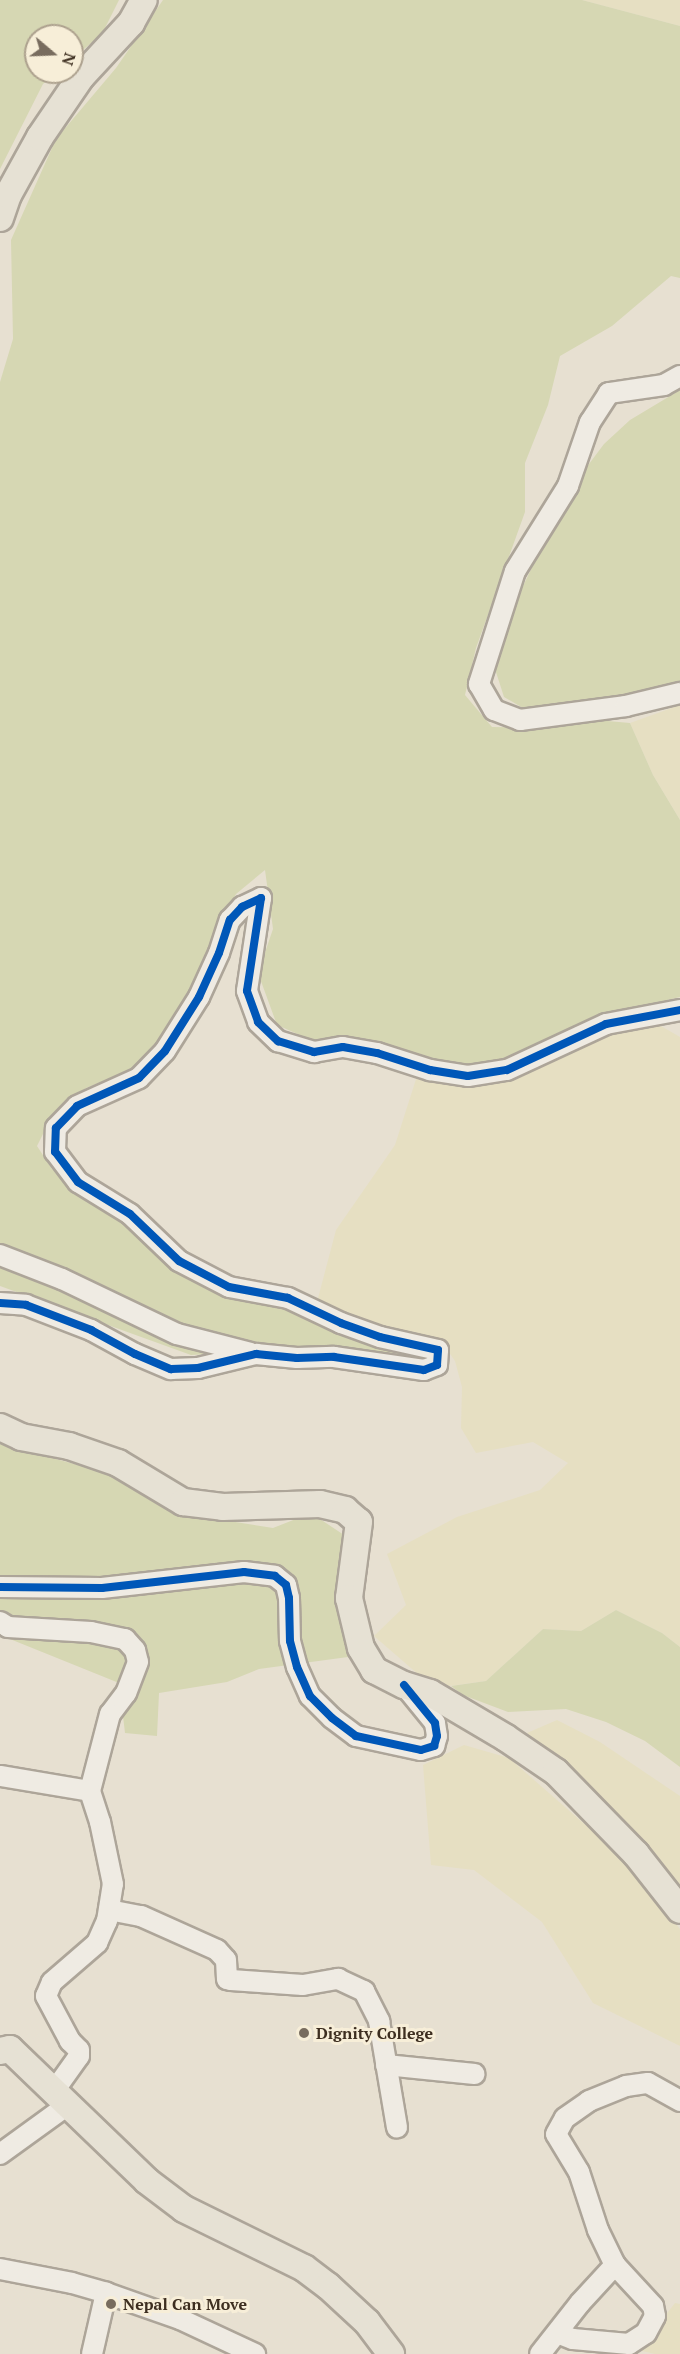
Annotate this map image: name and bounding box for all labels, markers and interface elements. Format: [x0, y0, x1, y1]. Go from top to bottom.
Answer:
north arrow [24, 24, 84, 84]
text: N [57, 50, 82, 69]
place label: Dignity College [316, 2023, 433, 2043]
marker: Dignity College [297, 2026, 311, 2040]
place label: Nepal Can Move [123, 2294, 247, 2314]
marker: Nepal Can Move [104, 2297, 118, 2311]

